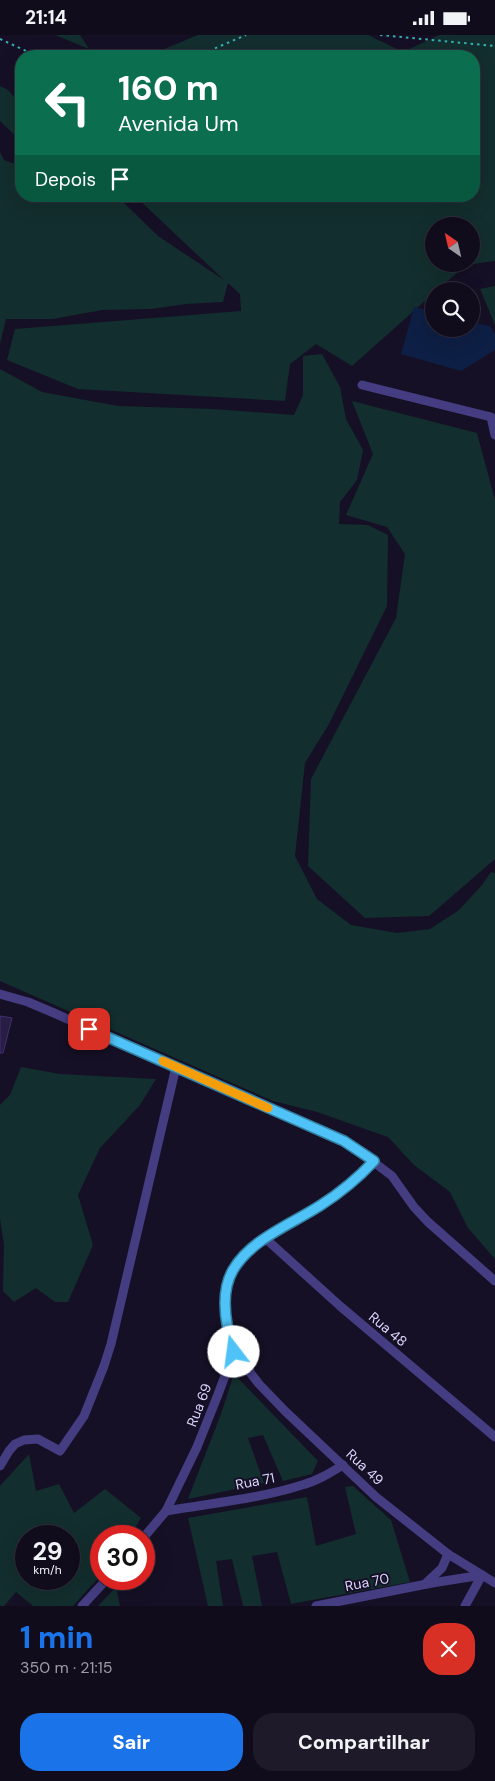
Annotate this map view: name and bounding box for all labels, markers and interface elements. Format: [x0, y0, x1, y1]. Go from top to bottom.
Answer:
text: 21:14 [25, 5, 67, 30]
text: 160 m [118, 65, 219, 111]
icon: left [35, 70, 100, 135]
text: Avenida Um [118, 109, 239, 138]
icon: arrive [106, 165, 134, 193]
text: Depois [35, 167, 96, 192]
north arrow [425, 217, 480, 273]
map controls [425, 217, 480, 337]
button: search [425, 282, 480, 337]
pin [68, 1008, 110, 1050]
icon: arrive [75, 1015, 103, 1043]
street label: Rua 48 [365, 1308, 411, 1350]
position arrow [207, 1325, 259, 1377]
street label: Rua 69 [183, 1381, 216, 1429]
street label: Rua 49 [342, 1445, 388, 1489]
street label: Rua 71 [234, 1468, 276, 1494]
speed limit sign: 30 [90, 1525, 155, 1590]
text: 29 [32, 1535, 63, 1568]
text: km/h [33, 1562, 62, 1578]
street label: Rua 70 [343, 1569, 391, 1595]
text: 1 min [20, 1618, 93, 1657]
button: close [423, 1623, 475, 1675]
text: 350 m · 21:15 [20, 1657, 113, 1678]
button: Sair [20, 1713, 243, 1771]
button: Compartilhar [253, 1713, 475, 1771]

